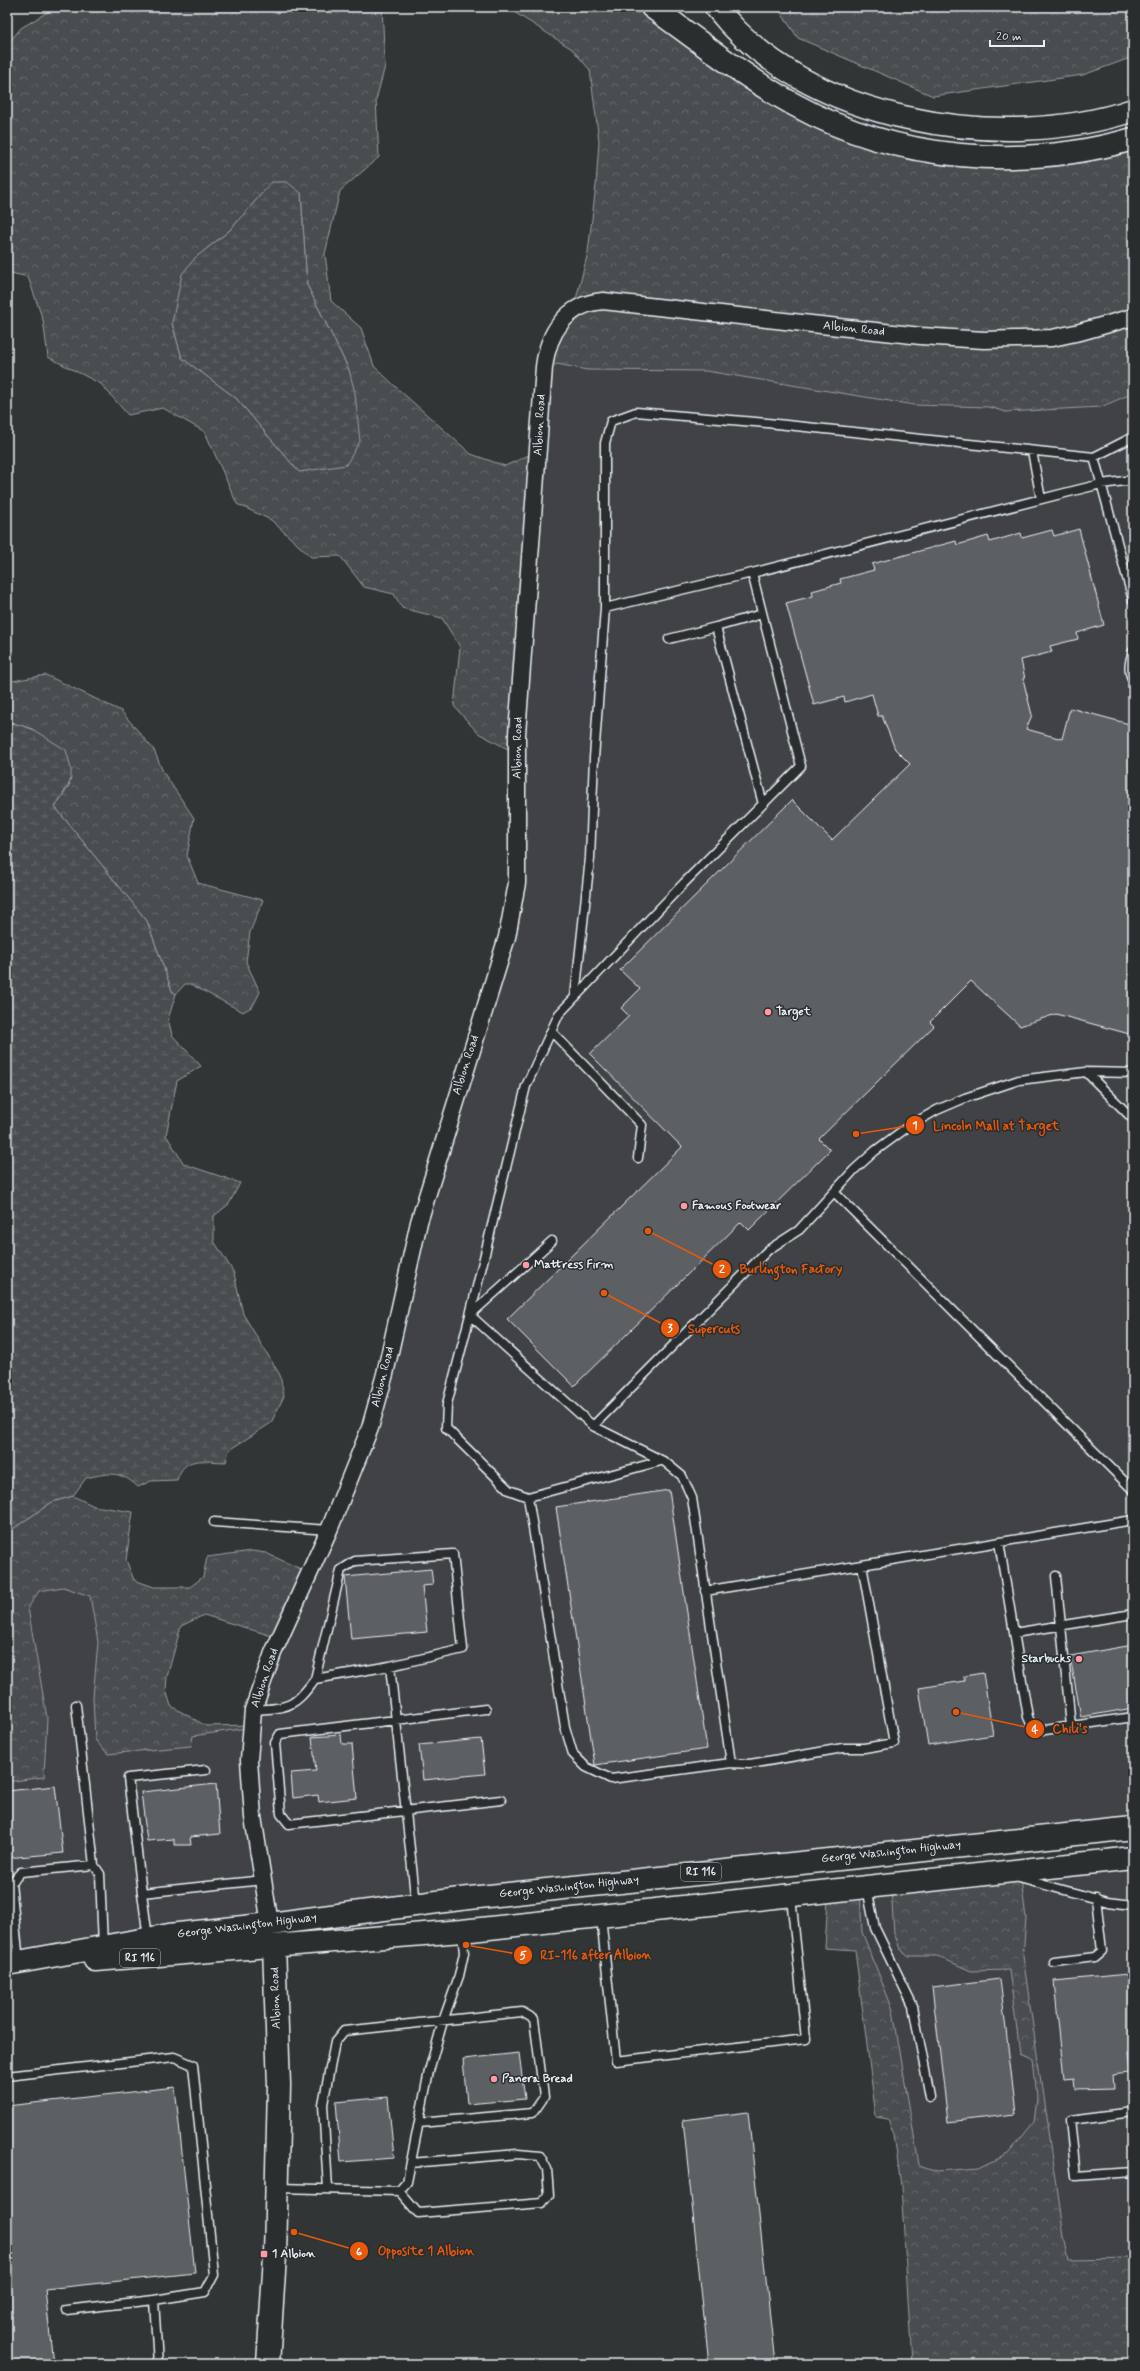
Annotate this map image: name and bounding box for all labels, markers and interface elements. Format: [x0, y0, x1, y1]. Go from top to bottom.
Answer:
scale bar [990, 22, 1044, 48]
text: 20 m [996, 29, 1022, 45]
street label: Albion Road [822, 318, 886, 340]
street label: Albion Road [530, 394, 550, 456]
street label: Albion Road [509, 717, 527, 779]
place label: Target [776, 1004, 812, 1021]
marker: Target [763, 1007, 773, 1017]
street label: Albion Road [449, 1033, 483, 1097]
callout: Lincoln Mall at Target [905, 1113, 1066, 1138]
text: 1 [912, 1118, 918, 1134]
text: Lincoln Mall at Target [933, 1118, 1059, 1137]
place label: Famous Footwear [692, 1198, 781, 1214]
marker: Famous Footwear [679, 1201, 689, 1211]
callout: Burlington Factory [712, 1256, 850, 1281]
place label: Mattress Firm [534, 1257, 613, 1273]
marker: Mattress Firm [521, 1260, 531, 1270]
text: Burlington Factory [740, 1261, 843, 1281]
text: 2 [719, 1262, 725, 1278]
callout: Supercuts [660, 1316, 748, 1341]
text: 3 [667, 1321, 673, 1337]
text: Supercuts [688, 1321, 740, 1338]
street label: Albion Road [368, 1345, 398, 1409]
street label: Albion Road [247, 1646, 283, 1710]
place label: Starbucks [1021, 1651, 1072, 1667]
marker: Starbucks [1074, 1654, 1084, 1664]
callout: Chili's [1025, 1716, 1096, 1741]
text: Chili's [1052, 1721, 1088, 1738]
text: 4 [1032, 1722, 1039, 1738]
street label: George Washington Highway [820, 1837, 962, 1868]
road number: RI 116 [681, 1863, 721, 1881]
street label: George Washington Highway [498, 1872, 640, 1903]
street label: George Washington Highway [176, 1909, 318, 1943]
callout: RI-116 after Albion [513, 1942, 660, 1967]
text: RI-116 after Albion [540, 1947, 653, 1964]
text: 5 [519, 1948, 527, 1964]
road number: RI 116 [120, 1949, 160, 1967]
street label: Albion Road [267, 1967, 285, 2029]
place label: Panera Bread [502, 2071, 573, 2087]
marker: Panera Bread [489, 2074, 499, 2084]
callout: Opposite 1 Albion [349, 2238, 482, 2263]
text: Opposite 1 Albion [378, 2243, 475, 2260]
text: 6 [356, 2244, 362, 2260]
place label: 1 Albion [272, 2246, 316, 2262]
marker: 1 Albion [259, 2249, 269, 2259]

